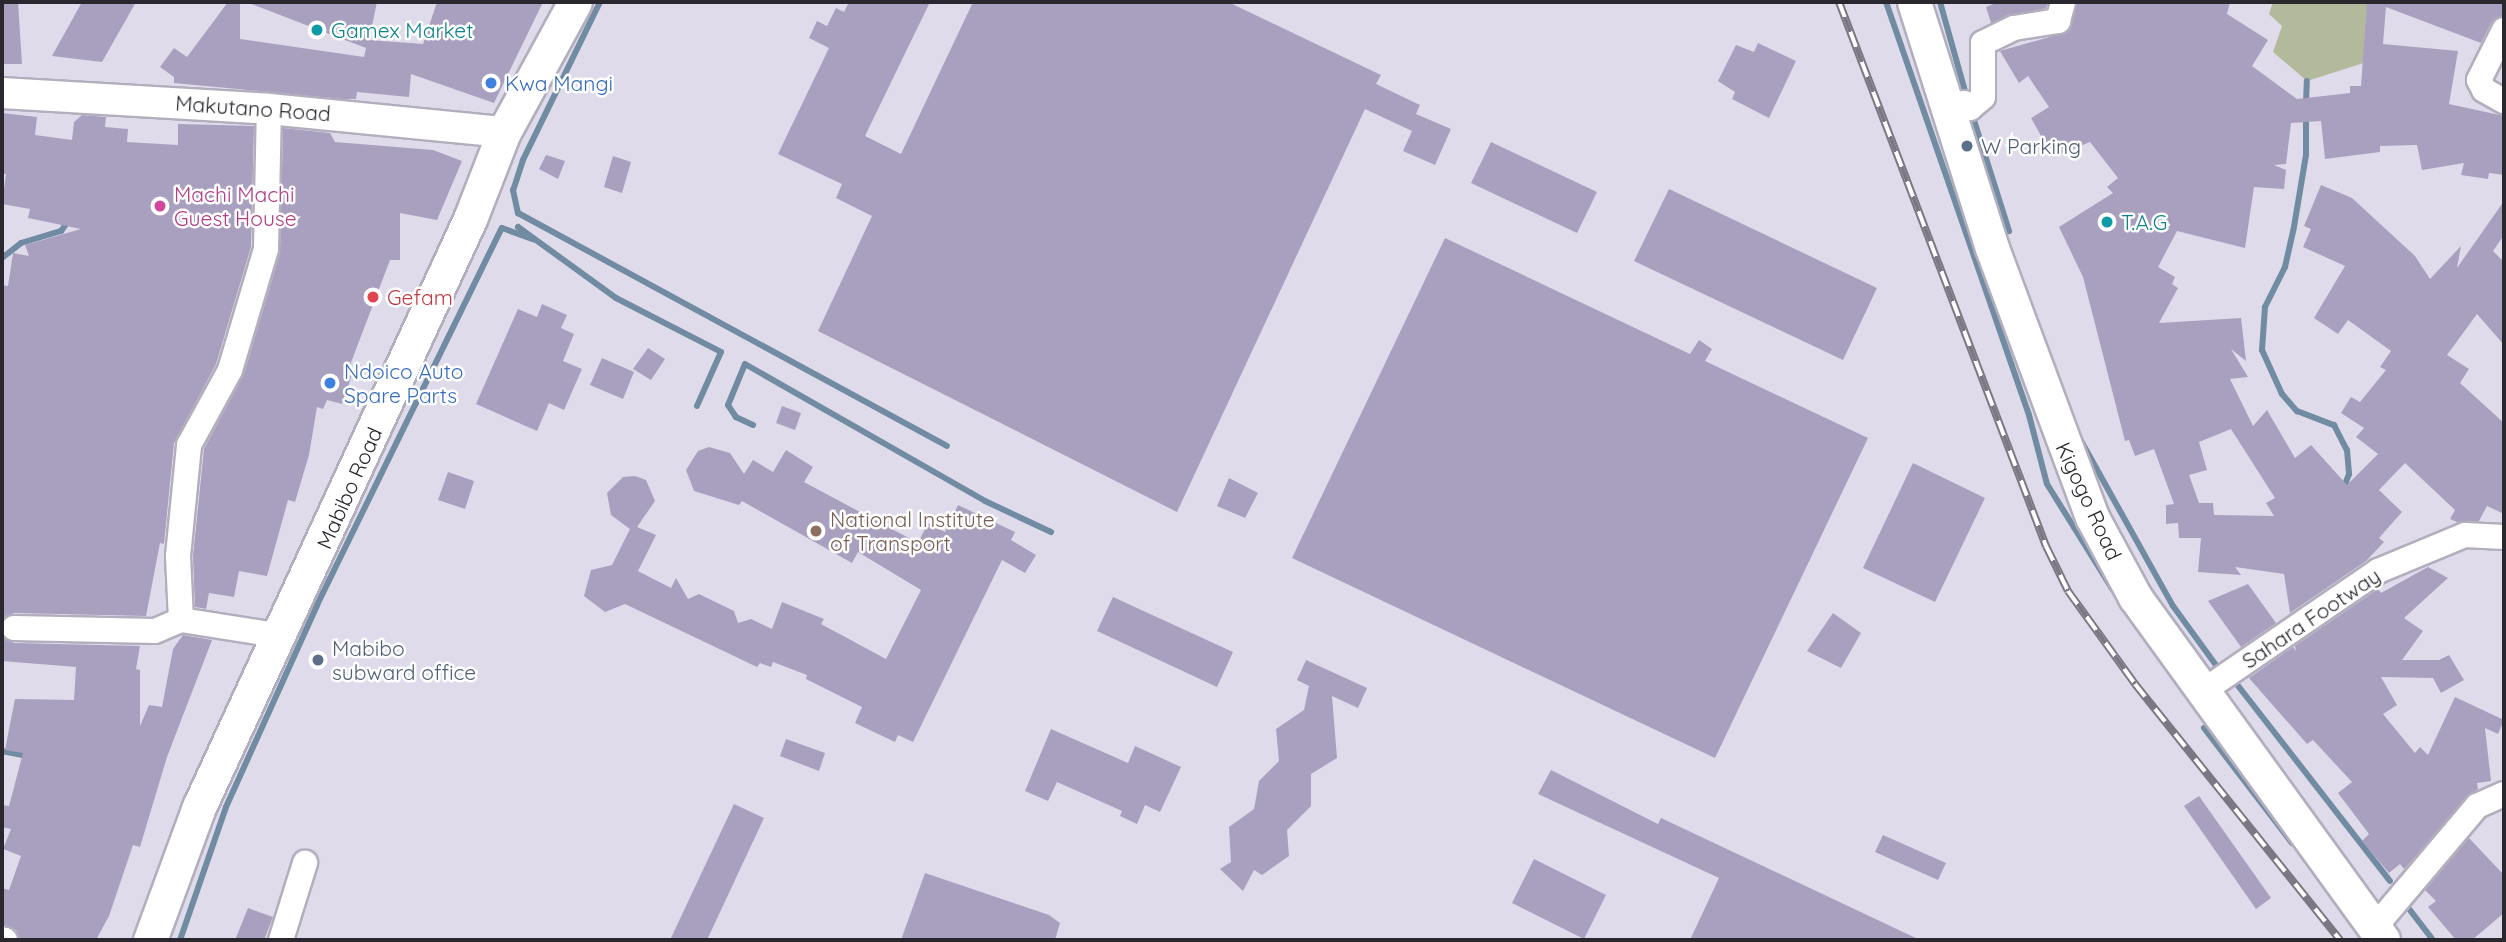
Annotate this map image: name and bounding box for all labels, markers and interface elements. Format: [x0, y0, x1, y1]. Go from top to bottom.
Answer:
place label: Gamex Market [331, 17, 473, 43]
marker: Gamex Market [309, 22, 325, 38]
place label: Kwa Mangi [505, 70, 613, 96]
marker: Kwa Mangi [483, 75, 499, 91]
street label: Makutano Road [174, 90, 332, 126]
place label: W Parking [1981, 133, 2081, 159]
marker: W Parking [1959, 138, 1975, 154]
place label: Machi Machi Guest House [174, 181, 297, 231]
marker: Machi Machi Guest House [152, 198, 168, 214]
place label: T.A.G [2121, 209, 2167, 235]
marker: T.A.G [2099, 214, 2115, 230]
place label: Gefam [387, 284, 453, 310]
marker: Gefam [365, 289, 381, 305]
place label: Ndoico Auto Spare Parts [344, 358, 464, 408]
marker: Ndoico Auto Spare Parts [322, 375, 338, 391]
street label: Mabibo Road [311, 423, 387, 553]
street label: Kigogo Road [2051, 438, 2127, 564]
place label: National Institute of Transport [830, 506, 995, 556]
marker: National Institute of Transport [808, 523, 824, 539]
street label: Sahara Footway [2237, 563, 2385, 673]
place label: Mabibo subward office [332, 635, 476, 685]
marker: Mabibo subward office [310, 652, 326, 668]

